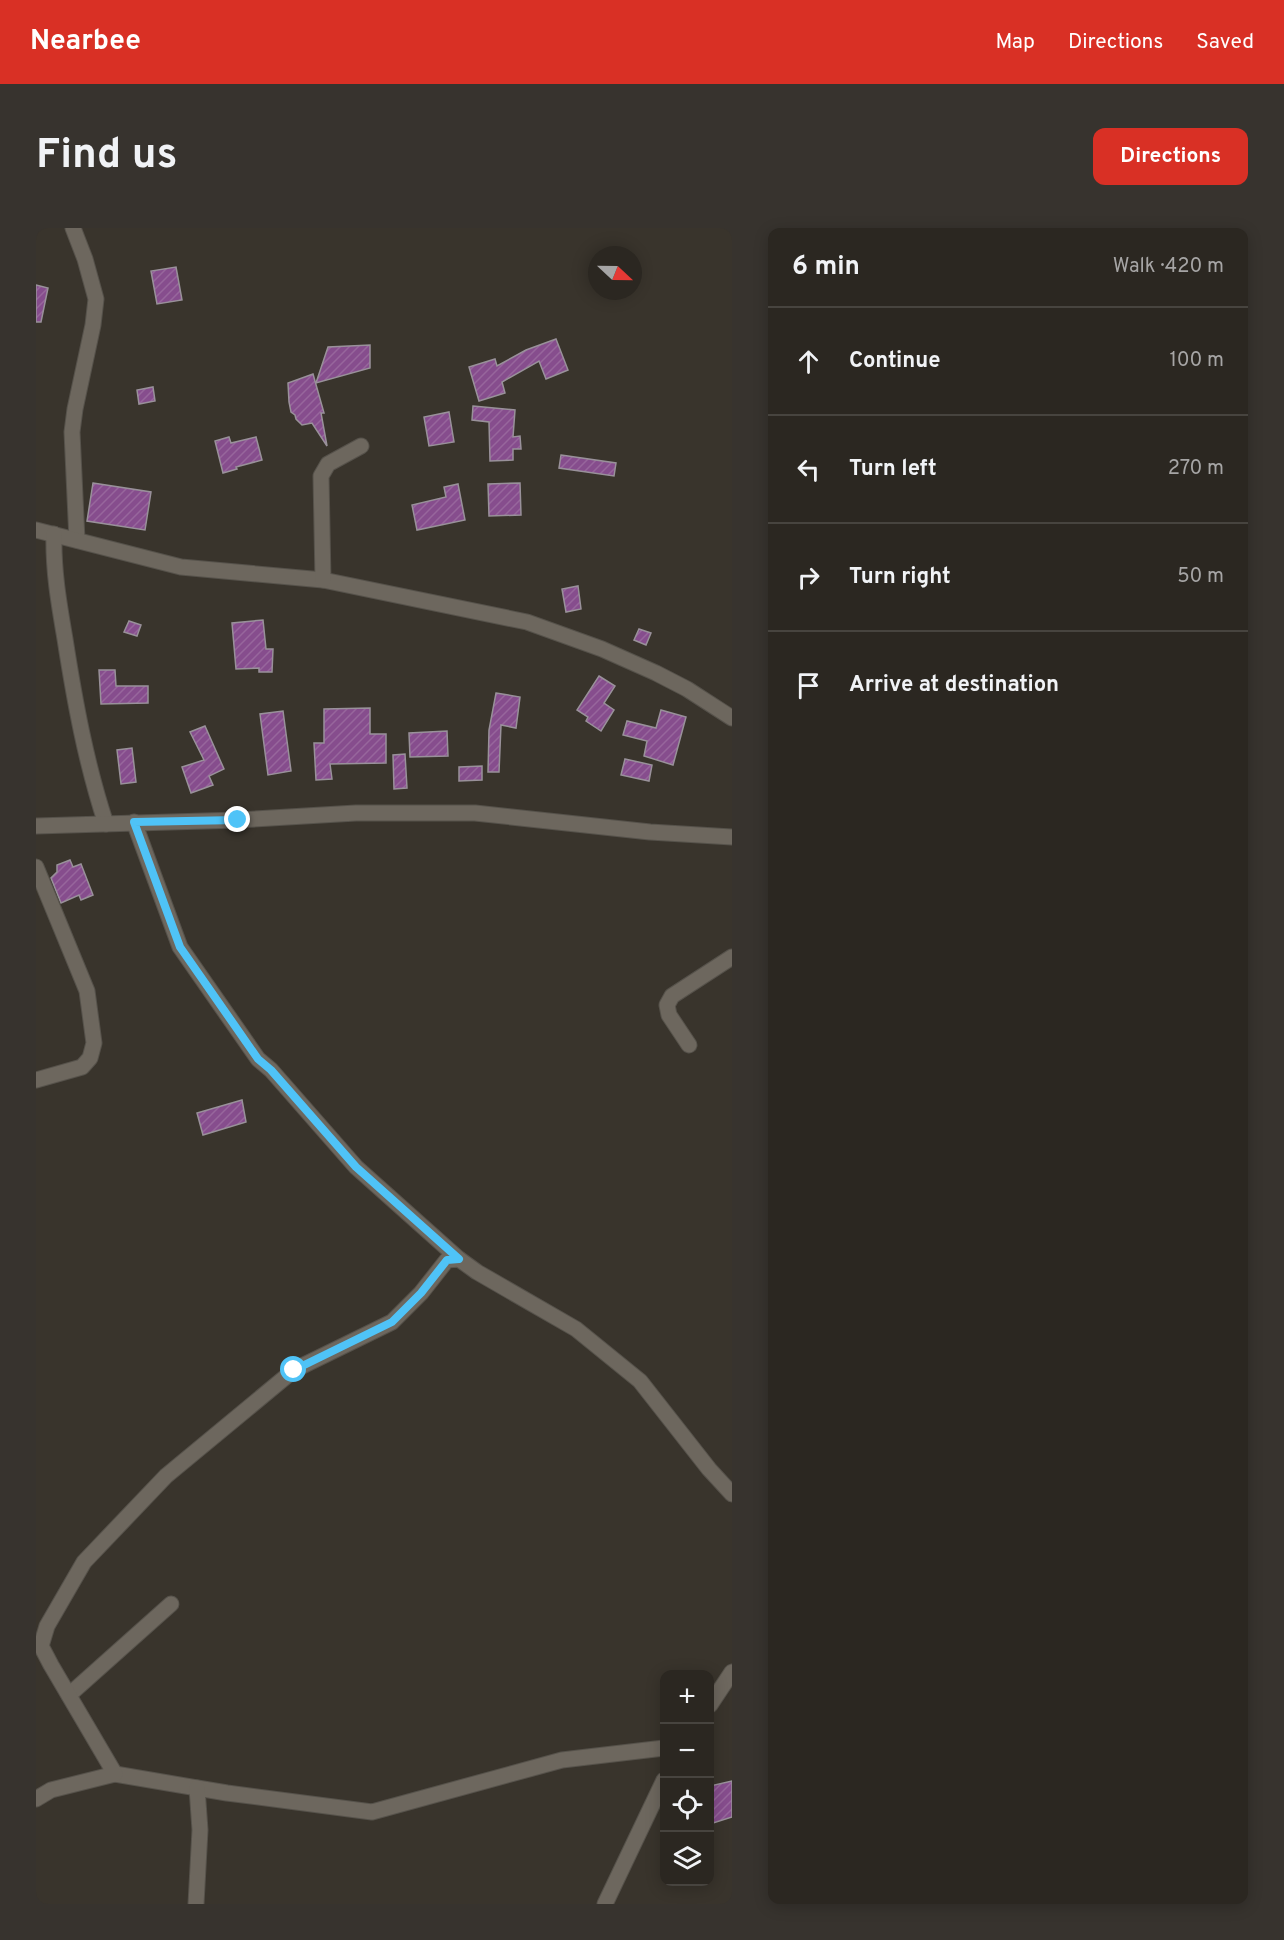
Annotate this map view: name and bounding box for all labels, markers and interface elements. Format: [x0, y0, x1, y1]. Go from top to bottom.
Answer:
text: Nearbee [30, 24, 141, 60]
text: Map [995, 29, 1035, 56]
text: Directions [1068, 29, 1163, 56]
text: Saved [1196, 29, 1254, 56]
button: Directions [1093, 128, 1248, 185]
text: Find us [36, 130, 177, 183]
north arrow [588, 246, 642, 300]
text: 6 min [792, 251, 860, 284]
text: Walk · 420 m [1113, 254, 1224, 280]
icon: ahead [792, 345, 825, 378]
text: Continue [849, 348, 940, 375]
text: 100 m [1169, 348, 1224, 374]
icon: left [792, 453, 825, 486]
text: Turn left [849, 456, 937, 483]
text: 270 m [1168, 456, 1224, 482]
icon: right [792, 561, 825, 594]
text: Turn right [849, 564, 951, 591]
text: 50 m [1177, 564, 1224, 590]
icon: arrive [792, 669, 825, 702]
text: Arrive at destination [849, 672, 1059, 699]
route end [224, 806, 250, 832]
route start [280, 1356, 306, 1382]
map controls [660, 1670, 714, 1886]
button: + [660, 1670, 714, 1724]
button: − [660, 1724, 714, 1778]
button: locate [660, 1778, 714, 1832]
button: layers [660, 1832, 714, 1886]

